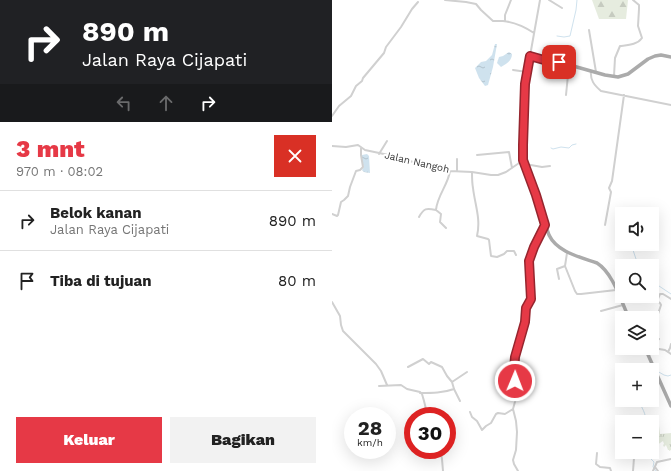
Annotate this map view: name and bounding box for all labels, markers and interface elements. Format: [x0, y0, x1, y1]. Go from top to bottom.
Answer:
text: 890 m [82, 15, 169, 48]
icon: right [16, 16, 68, 68]
pin [542, 45, 576, 79]
text: Jalan Raya Cijapati [82, 49, 247, 70]
icon: arrive [548, 51, 570, 73]
icon: left [113, 92, 135, 114]
icon: ahead [155, 92, 177, 114]
icon: right [197, 92, 219, 114]
text: 3 mnt [16, 135, 85, 163]
button: close [274, 135, 316, 177]
street label: Jalan Nangoh [384, 149, 450, 175]
text: 970 m · 08:02 [16, 164, 103, 179]
text: Belok kanan [50, 204, 141, 222]
map controls [615, 207, 659, 459]
button: sound [615, 207, 659, 251]
icon: right [16, 210, 38, 232]
text: 890 m [269, 212, 316, 230]
text: Jalan Raya Cijapati [50, 222, 169, 237]
button: search [615, 259, 659, 303]
icon: arrive [16, 270, 38, 292]
text: Tiba di tujuan [50, 272, 152, 290]
text: 80 m [278, 272, 316, 290]
button: layers [615, 311, 659, 355]
position arrow [494, 360, 536, 402]
button: + [615, 363, 659, 407]
speed limit sign: 30 [404, 407, 456, 459]
button: − [615, 415, 659, 459]
text: 28 [358, 416, 382, 440]
button: Keluar [16, 417, 162, 463]
button: Bagikan [170, 417, 316, 463]
text: km/h [357, 437, 383, 448]

